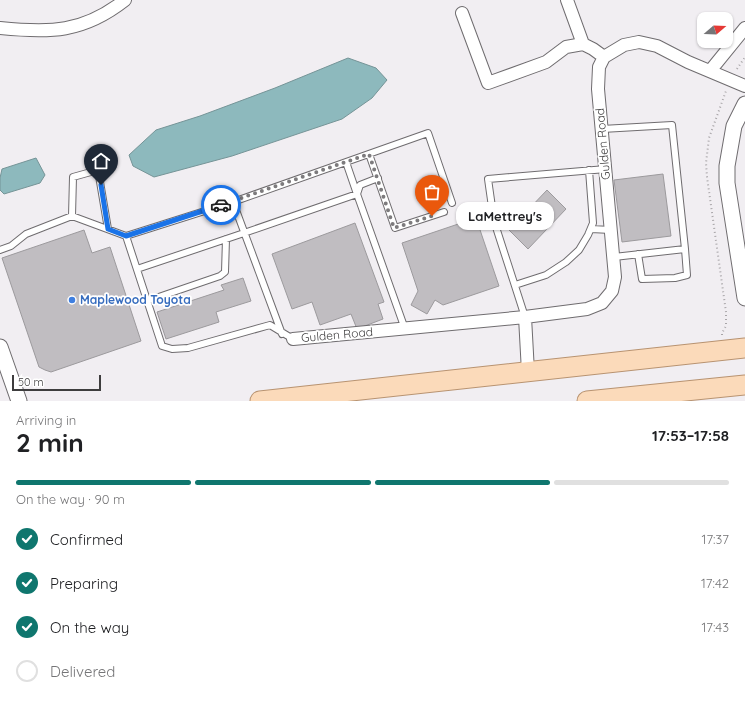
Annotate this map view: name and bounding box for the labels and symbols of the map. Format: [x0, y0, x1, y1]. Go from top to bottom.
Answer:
north arrow [697, 12, 733, 48]
street label: Gulden Road [592, 108, 613, 180]
pin [84, 144, 118, 185]
pin [415, 175, 449, 216]
courier [201, 185, 241, 225]
callout: LaMettrey's [456, 202, 554, 230]
place label: Maplewood Toyota [80, 292, 191, 307]
marker: Maplewood Toyota [67, 295, 77, 305]
street label: Gulden Road [301, 324, 373, 345]
scale bar [12, 373, 101, 392]

